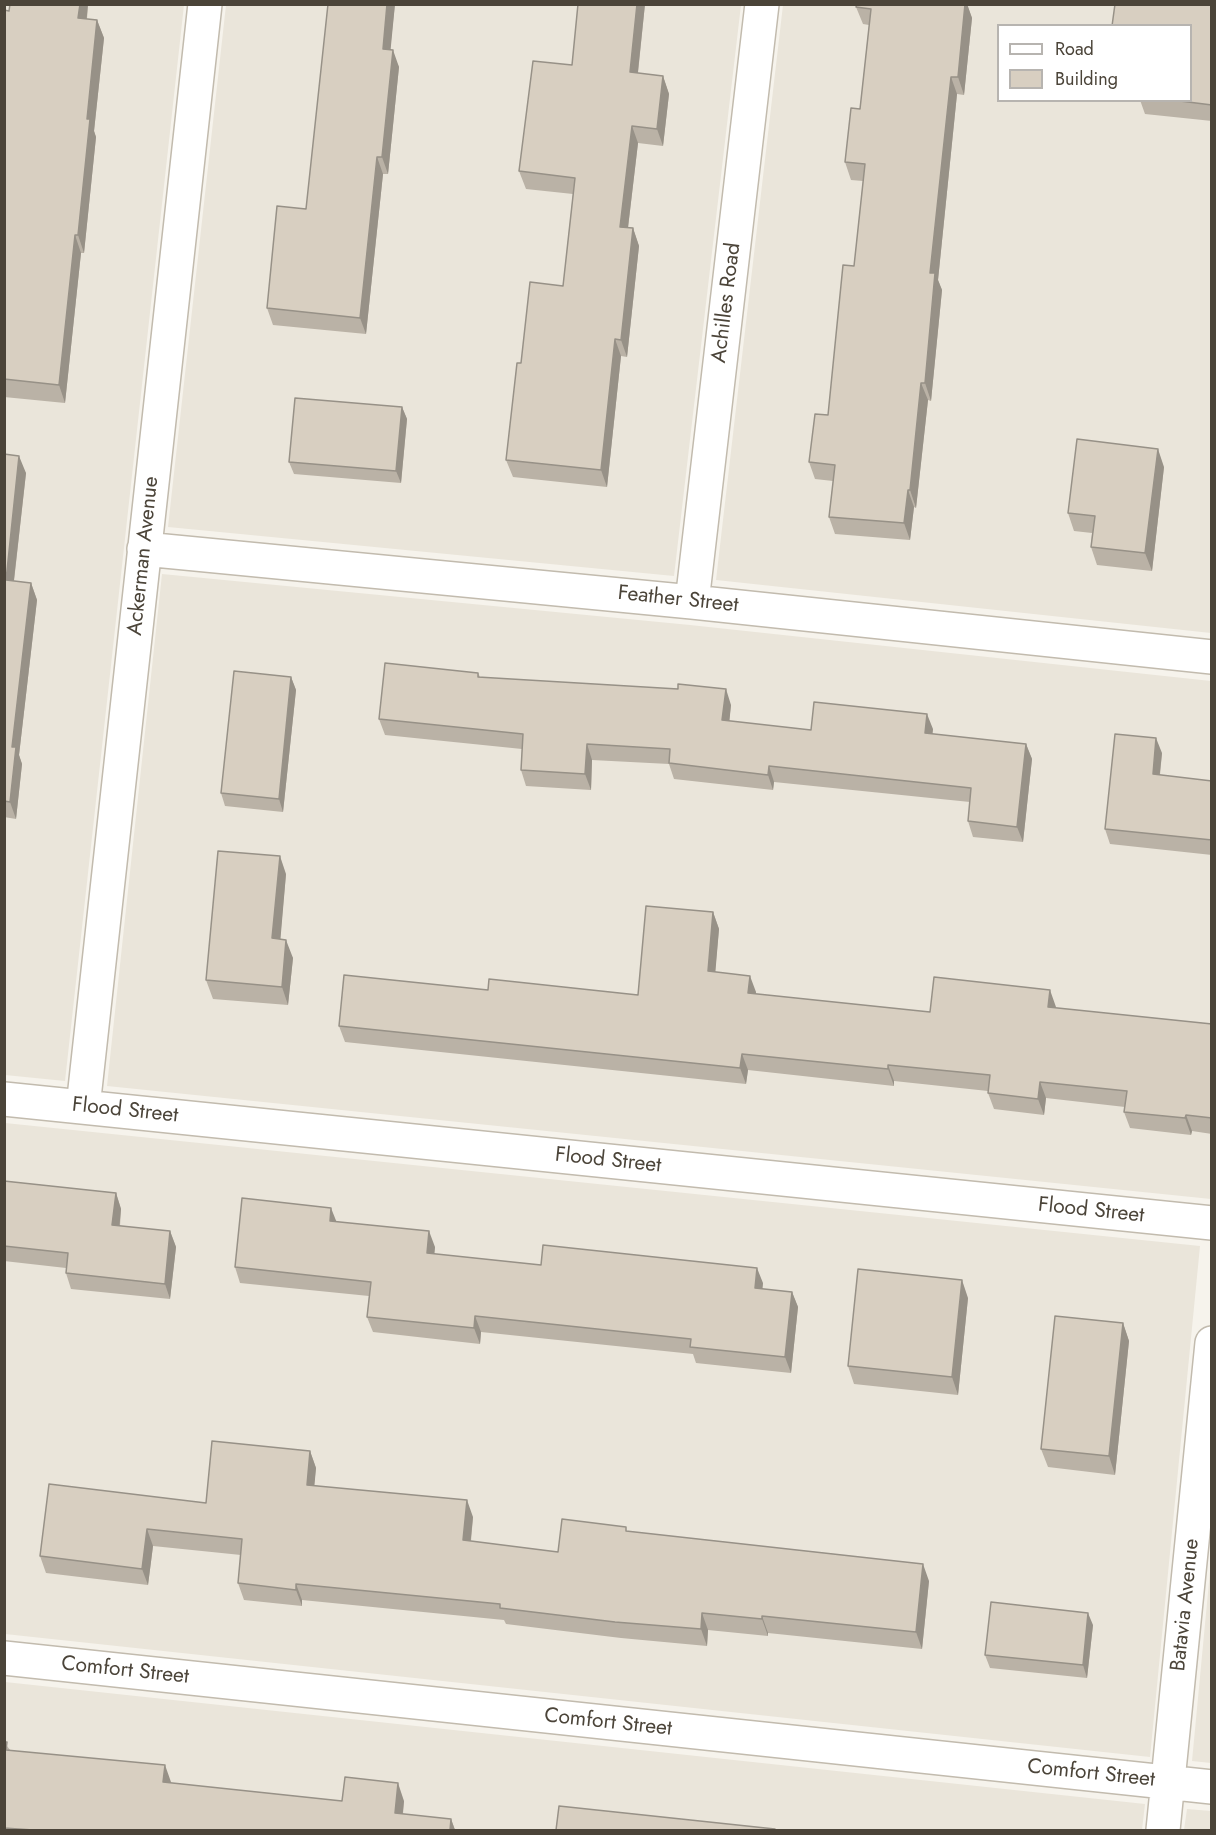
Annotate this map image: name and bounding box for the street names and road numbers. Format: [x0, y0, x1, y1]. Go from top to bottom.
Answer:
street label: Achilles Road [707, 241, 747, 365]
street label: Ackerman Avenue [123, 475, 165, 637]
street label: Feather Street [616, 581, 740, 619]
street label: Flood Street [71, 1093, 179, 1129]
street label: Flood Street [554, 1143, 662, 1179]
street label: Flood Street [1037, 1193, 1145, 1229]
street label: Batavia Avenue [1166, 1537, 1206, 1673]
street label: Comfort Street [60, 1652, 190, 1690]
street label: Comfort Street [543, 1704, 673, 1742]
street label: Comfort Street [1026, 1755, 1156, 1793]

